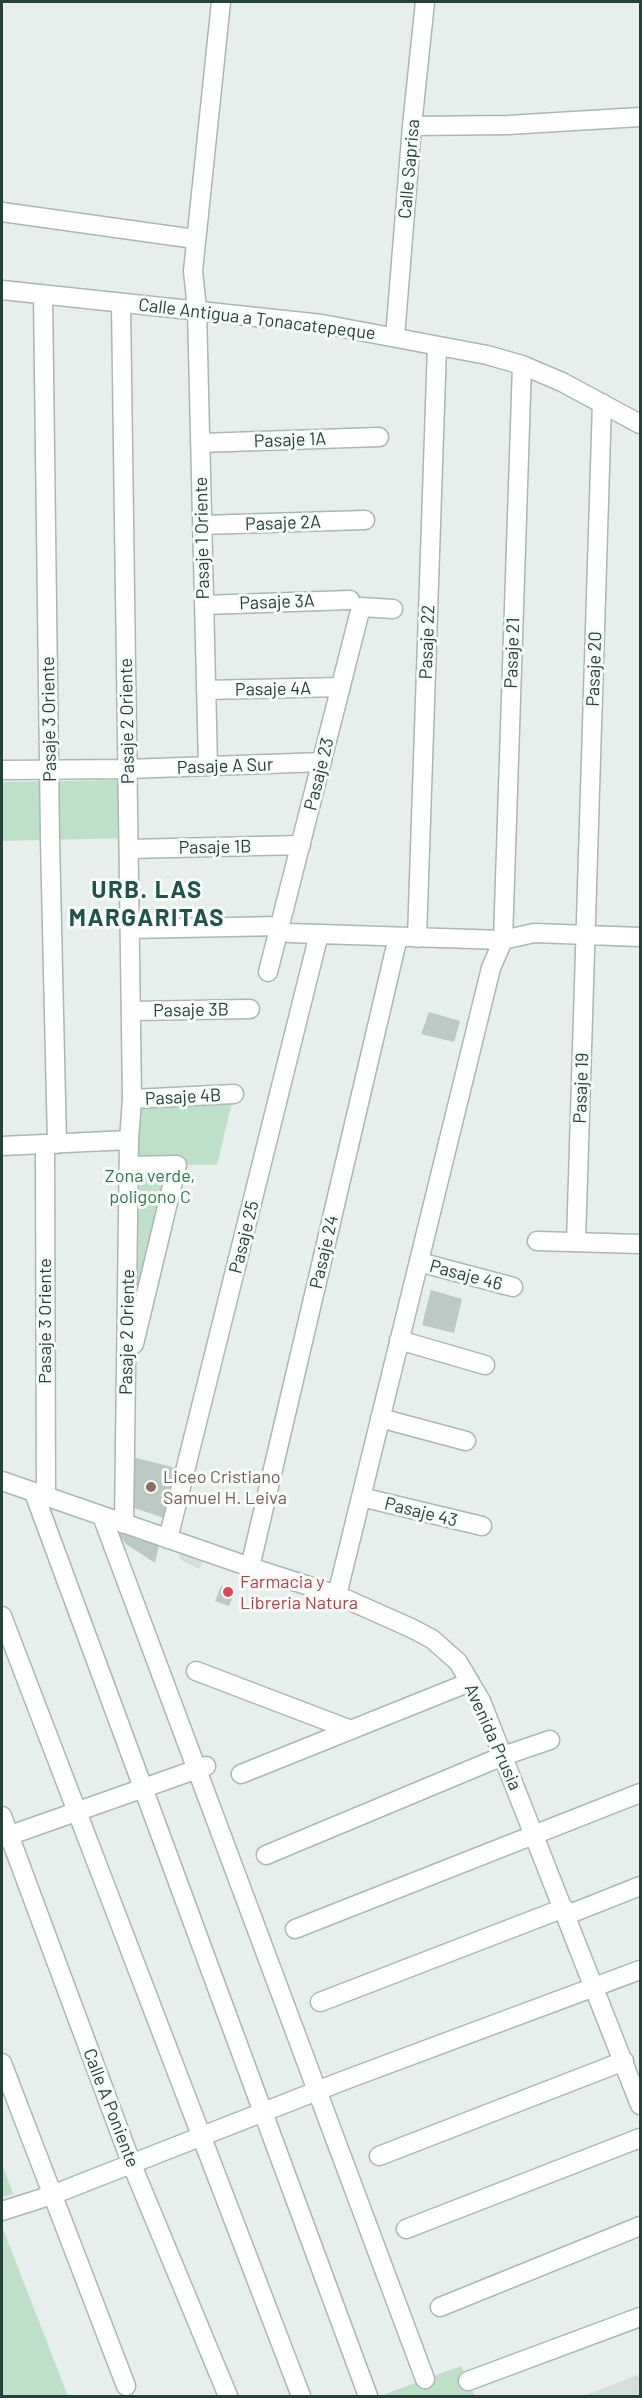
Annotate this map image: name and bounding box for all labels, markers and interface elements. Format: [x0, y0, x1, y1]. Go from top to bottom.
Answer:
street label: Calle Saprisa [394, 118, 424, 220]
street label: Calle Antigua a Tonacatepeque [137, 294, 377, 344]
street label: Pasaje 1A [253, 428, 327, 452]
street label: Pasaje 1 Oriente [190, 476, 214, 600]
street label: Pasaje 2A [245, 511, 321, 535]
street label: Pasaje 3A [239, 590, 315, 614]
street label: Pasaje 22 [415, 604, 439, 680]
street label: Pasaje 21 [500, 617, 524, 689]
street label: Pasaje 20 [582, 631, 606, 707]
street label: Pasaje 3 Oriente [37, 656, 61, 782]
street label: Pasaje 2 Oriente [115, 658, 139, 784]
street label: Pasaje 4A [235, 678, 311, 700]
street label: Pasaje 23 [300, 735, 338, 813]
street label: Pasaje A Sur [176, 754, 274, 778]
street label: Pasaje 1B [178, 836, 252, 858]
district label: URB. LAS MARGARITAS [69, 876, 225, 932]
street label: Pasaje 3B [153, 999, 229, 1021]
street label: Pasaje 19 [569, 1052, 593, 1124]
street label: Pasaje 4B [144, 1084, 222, 1110]
park label: Zona verde, poligono C [105, 1165, 195, 1208]
street label: Pasaje 25 [225, 1198, 263, 1276]
street label: Pasaje 24 [305, 1213, 343, 1291]
street label: Pasaje 46 [427, 1255, 505, 1295]
street label: Pasaje 3 Oriente [34, 1258, 56, 1384]
street label: Pasaje 2 Oriente [115, 1269, 139, 1395]
place label: Liceo Cristiano Samuel H. Leiva [163, 1466, 287, 1508]
marker: Liceo Cristiano Samuel H. Leiva [144, 1480, 158, 1494]
street label: Pasaje 43 [382, 1493, 460, 1531]
place label: Farmacia y Libreria Natura [240, 1571, 358, 1614]
marker: Farmacia y Libreria Natura [221, 1585, 235, 1599]
street label: Avenida Prusia [460, 1680, 526, 1794]
street label: Calle A Poniente [78, 2045, 144, 2171]

